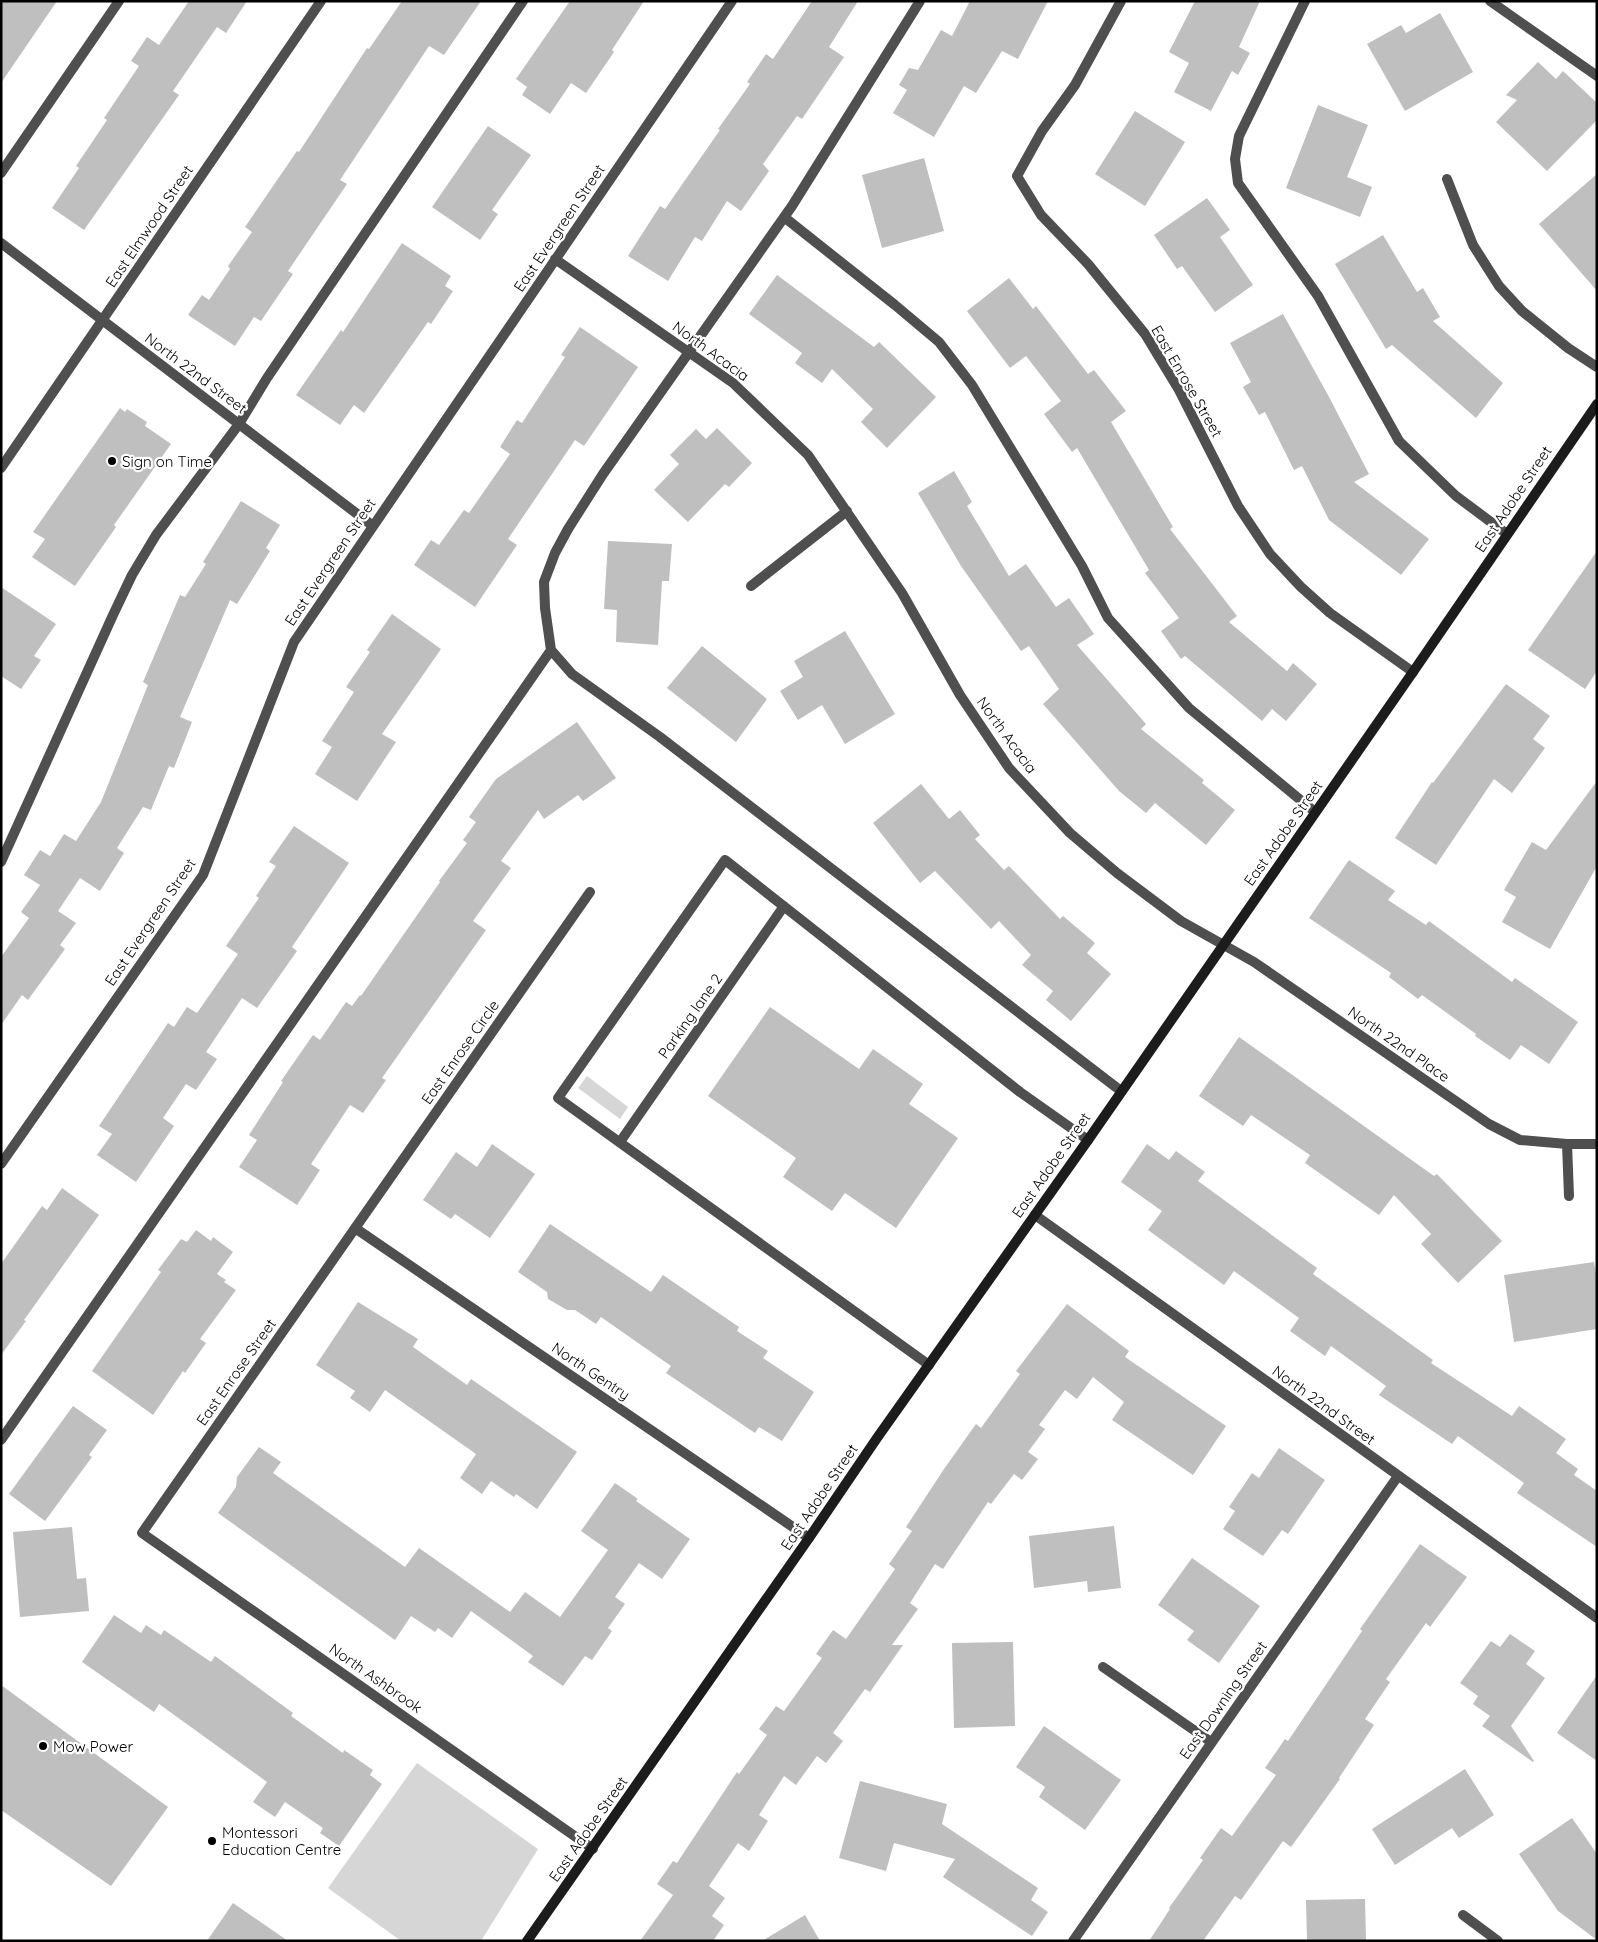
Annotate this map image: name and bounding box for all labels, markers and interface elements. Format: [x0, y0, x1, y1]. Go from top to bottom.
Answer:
street label: East Elmwood Street [101, 161, 197, 291]
street label: East Evergreen Street [509, 161, 609, 295]
street label: North Acacia [669, 317, 753, 385]
street label: East Enrose Street [1147, 322, 1227, 440]
street label: North 22nd Street [141, 328, 251, 418]
street label: East Adobe Street [1470, 442, 1556, 556]
place label: Sign on Time [122, 452, 212, 471]
marker: Sign on Time [106, 455, 118, 467]
street label: East Evergreen Street [280, 495, 380, 629]
street label: North Acacia [973, 693, 1041, 777]
street label: East Adobe Street [1240, 777, 1326, 889]
street label: East Evergreen Street [100, 855, 200, 989]
street label: Parking lane 2 [654, 970, 726, 1062]
street label: East Enrose Circle [417, 996, 503, 1108]
street label: North 22nd Place [1345, 1002, 1453, 1086]
street label: East Adobe Street [1008, 1109, 1094, 1221]
street label: East Enrose Street [192, 1315, 280, 1429]
street label: North Gentry [548, 1338, 634, 1404]
street label: North 22nd Street [1269, 1361, 1379, 1449]
street label: East Adobe Street [776, 1440, 862, 1554]
street label: East Downing Street [1175, 1637, 1271, 1763]
street label: North Ashbrook [326, 1639, 426, 1717]
place label: Mow Power [53, 1737, 133, 1756]
marker: Mow Power [37, 1740, 49, 1752]
street label: East Adobe Street [545, 1773, 631, 1885]
place label: Montessori Education Centre [222, 1823, 341, 1859]
marker: Montessori Education Centre [206, 1835, 218, 1847]

